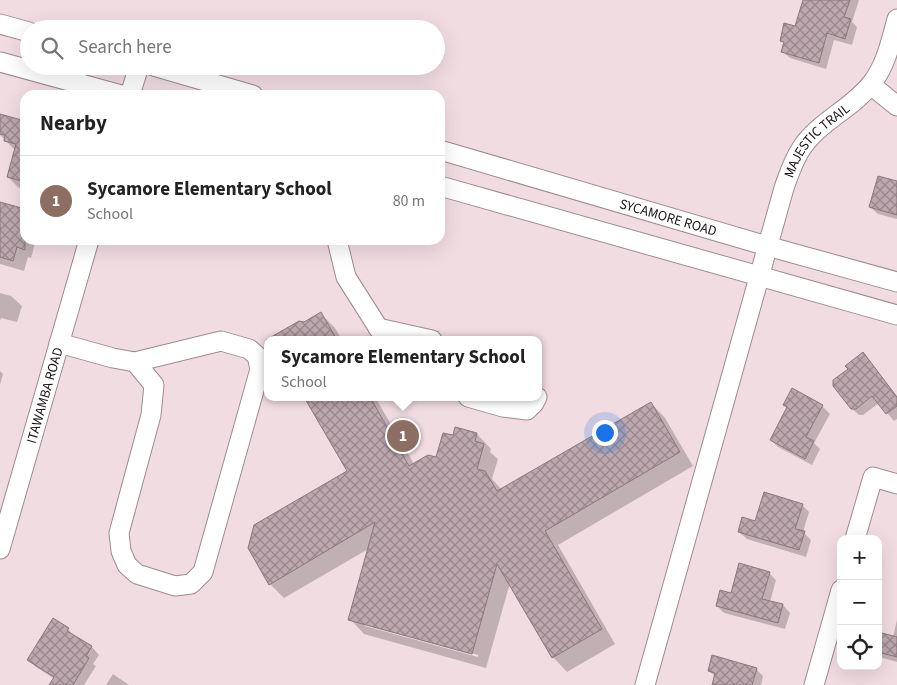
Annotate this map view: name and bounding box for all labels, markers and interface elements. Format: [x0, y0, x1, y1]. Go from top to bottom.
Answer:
search box [20, 20, 445, 75]
icon: search [38, 34, 66, 62]
text: Search here [78, 34, 172, 61]
street label: MAJESTIC TRAIL [779, 99, 855, 181]
text: Nearby [40, 108, 107, 138]
text: Sycamore Elementary School [87, 176, 332, 203]
text: 1 [52, 190, 60, 212]
text: 80 m [393, 190, 425, 212]
street label: SYCAMORE ROAD [617, 194, 719, 242]
text: School [87, 203, 133, 225]
popup [264, 336, 542, 401]
text: Sycamore Elementary School [281, 344, 525, 371]
street label: ITAWAMBA ROAD [22, 345, 69, 446]
text: School [281, 371, 327, 393]
pin: 1 [387, 417, 419, 455]
your location [592, 420, 618, 446]
map controls [837, 535, 882, 670]
button: + [837, 535, 882, 580]
button: − [837, 580, 882, 625]
button: locate [837, 625, 882, 670]

